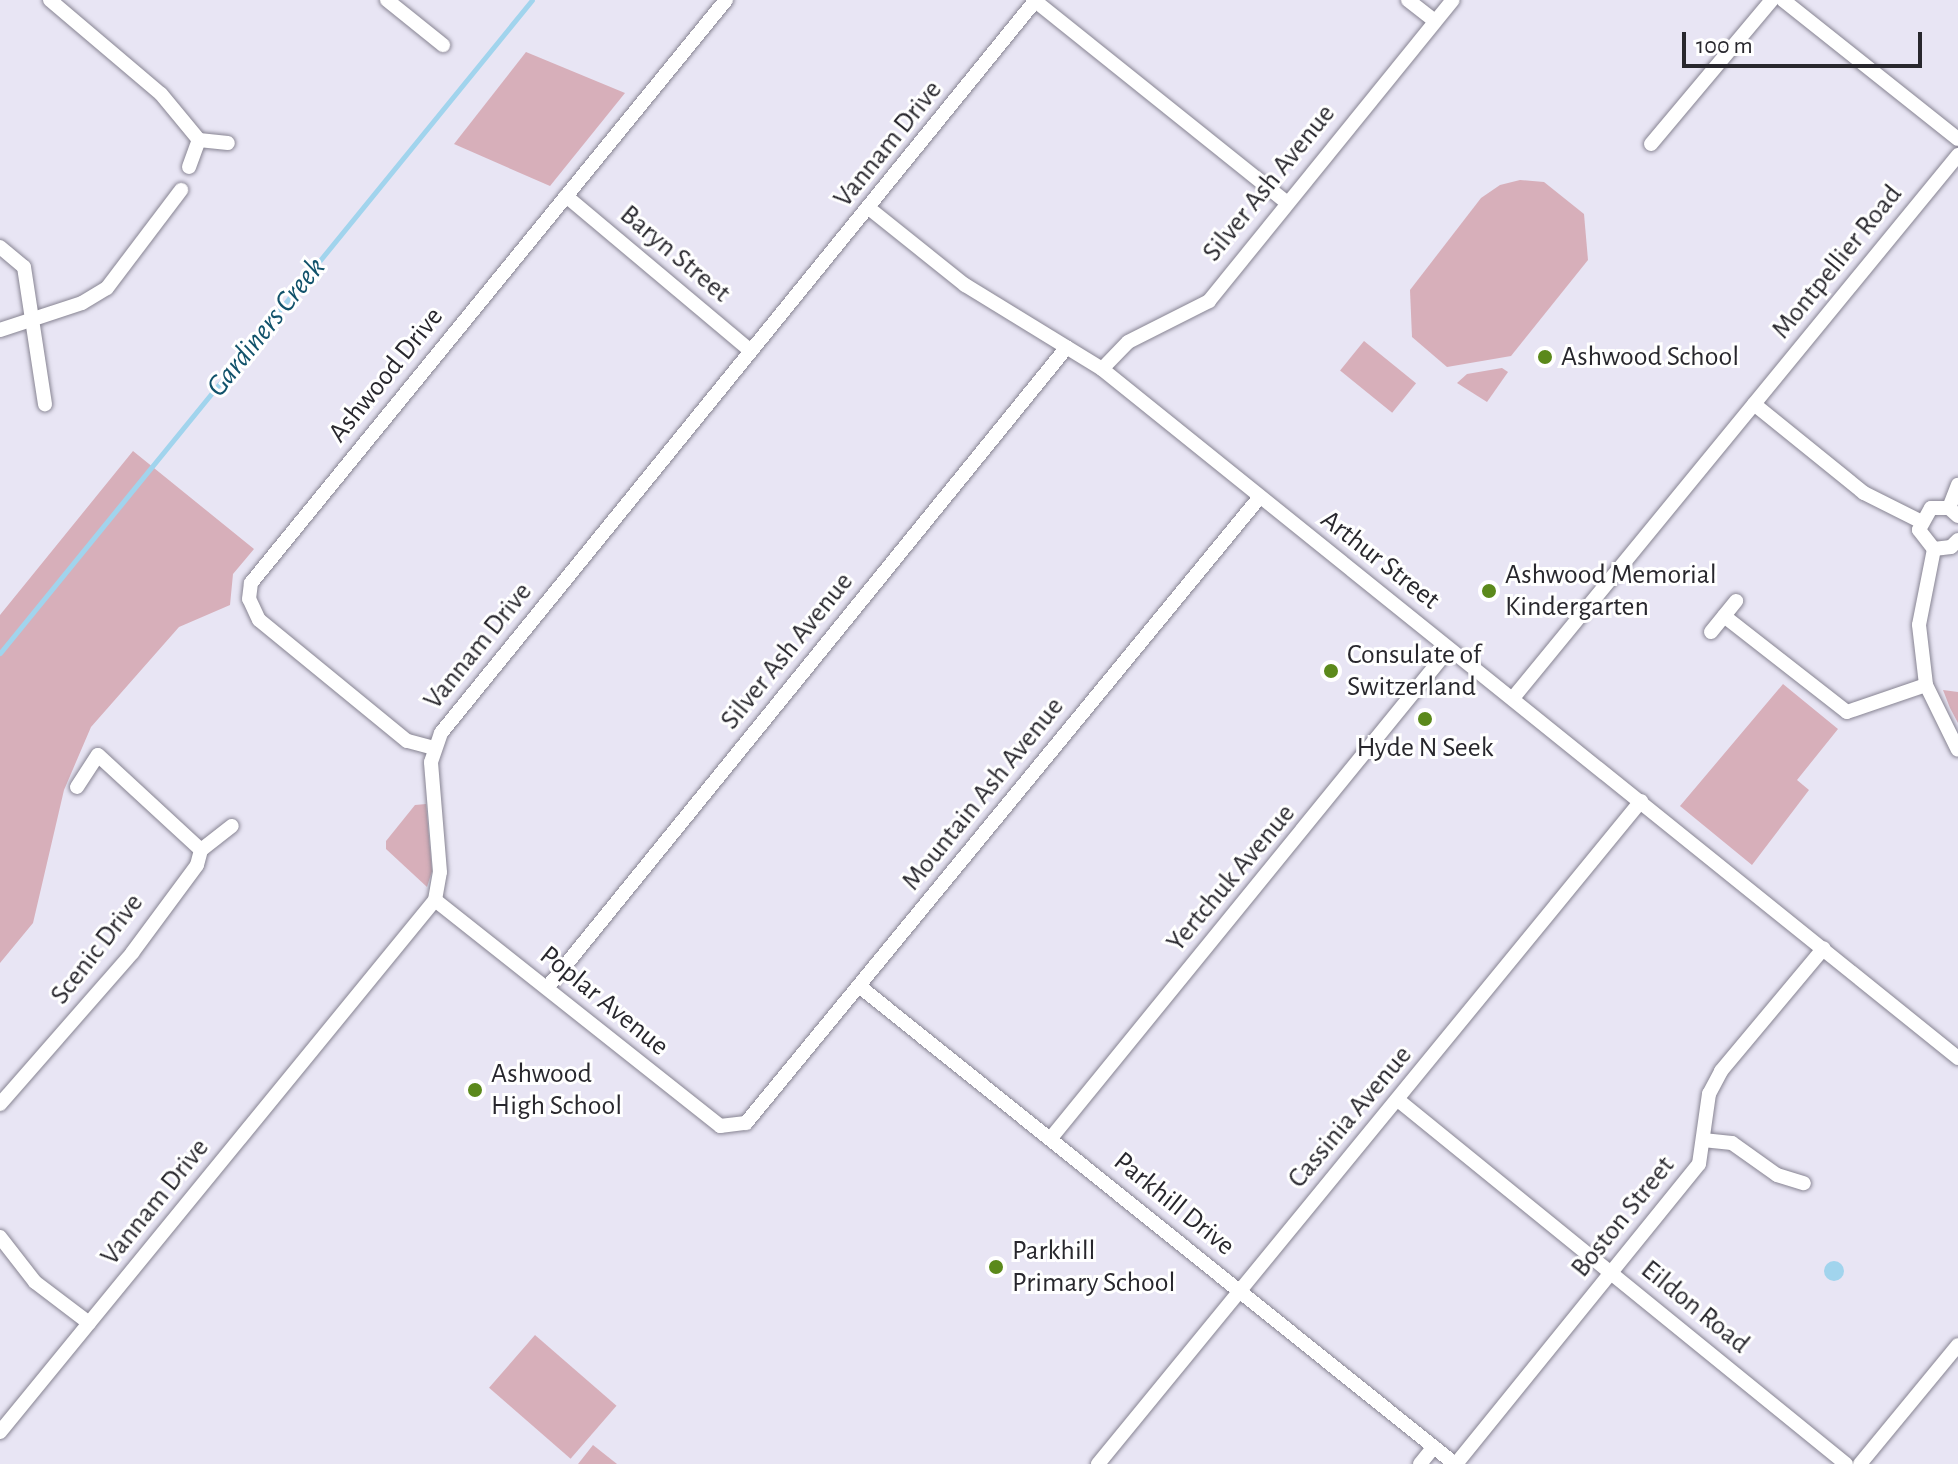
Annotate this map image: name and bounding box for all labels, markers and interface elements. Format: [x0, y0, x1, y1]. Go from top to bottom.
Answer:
scale bar [1686, 16, 1926, 66]
text: 100 m [1696, 34, 1753, 58]
street label: Vannam Drive [827, 74, 949, 214]
street label: Silver Ash Avenue [1195, 98, 1343, 268]
street label: Montpellier Road [1765, 178, 1909, 346]
street label: Baryn Street [613, 198, 737, 310]
water label: Gardiners Creek [199, 250, 333, 404]
street label: Ashwood Drive [321, 301, 451, 449]
place label: Ashwood School [1561, 340, 1739, 374]
marker: Ashwood School [1536, 348, 1554, 366]
street label: Arthur Street [1314, 503, 1446, 617]
place label: Ashwood Memorial Kindergarten [1505, 558, 1717, 624]
street label: Silver Ash Avenue [713, 566, 861, 736]
street label: Vannam Drive [417, 576, 539, 716]
marker: Ashwood Memorial Kindergarten [1480, 582, 1498, 600]
place label: Consulate of Switzerland [1347, 638, 1481, 704]
marker: Consulate of Switzerland [1322, 662, 1340, 680]
street label: Mountain Ash Avenue [895, 691, 1071, 897]
marker: Hyde N Seek [1416, 710, 1434, 728]
place label: Hyde N Seek [1357, 731, 1493, 765]
street label: Yertchuk Avenue [1160, 797, 1302, 959]
street label: Scenic Drive [43, 887, 151, 1011]
street label: Poplar Avenue [533, 939, 675, 1063]
street label: Cassinia Avenue [1281, 1039, 1419, 1195]
place label: Ashwood High School [491, 1057, 622, 1123]
marker: Ashwood High School [466, 1081, 484, 1099]
street label: Vannam Drive [94, 1132, 216, 1272]
street label: Parkhill Drive [1107, 1145, 1241, 1263]
street label: Boston Street [1564, 1150, 1682, 1284]
place label: Parkhill Primary School [1012, 1234, 1175, 1300]
street label: Eildon Road [1634, 1253, 1756, 1361]
marker: Parkhill Primary School [987, 1258, 1005, 1276]

